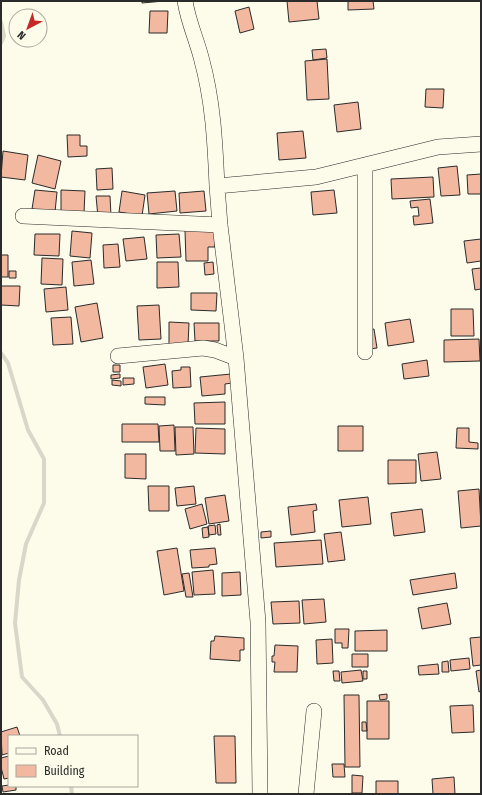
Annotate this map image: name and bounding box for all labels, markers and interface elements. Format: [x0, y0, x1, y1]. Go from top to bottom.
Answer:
north arrow [8, 8, 48, 48]
text: N [15, 28, 29, 42]
legend [8, 735, 138, 787]
text: Road [44, 744, 69, 758]
text: Building [44, 764, 85, 778]

